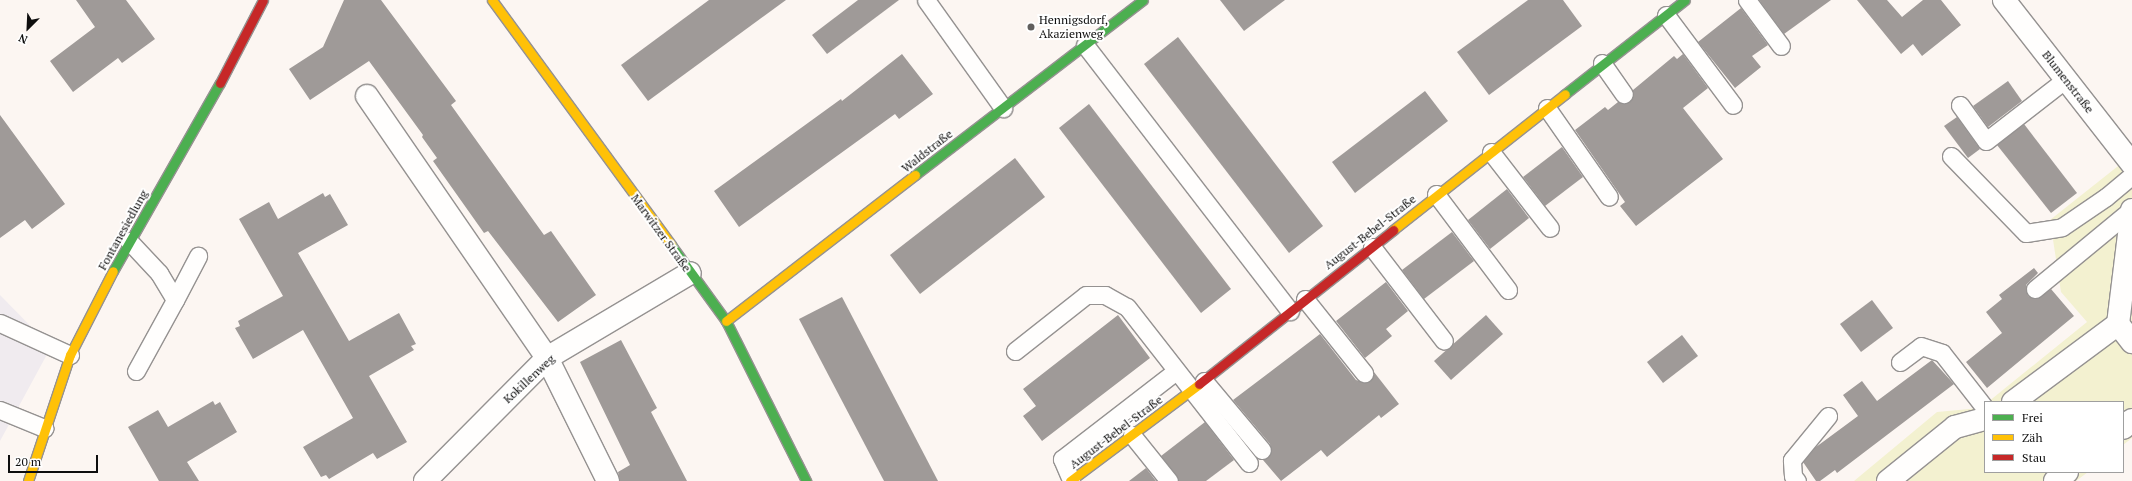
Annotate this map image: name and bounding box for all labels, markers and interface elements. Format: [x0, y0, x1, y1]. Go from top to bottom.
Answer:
north arrow [8, 8, 48, 48]
place label: Hennigsdorf, Akazienweg [1039, 13, 1108, 41]
marker: Hennigsdorf, Akazienweg [1026, 22, 1036, 32]
text: N [16, 31, 30, 47]
street label: Blumenstraße [2039, 48, 2097, 116]
street label: Waldstraße [899, 127, 955, 175]
street label: Fontanesiedlung [95, 187, 151, 273]
street label: Marwitzer Straße [628, 191, 694, 275]
street label: August-Bebel-Straße [1321, 192, 1419, 272]
street label: Kokillenweg [500, 352, 558, 406]
street label: August-Bebel-Straße [1067, 392, 1165, 472]
legend [1984, 401, 2124, 473]
text: Frei [2022, 410, 2043, 425]
text: Zäh [2022, 430, 2042, 445]
scale bar [10, 447, 100, 473]
text: Stau [2022, 450, 2046, 465]
text: 20 m [15, 454, 41, 469]

